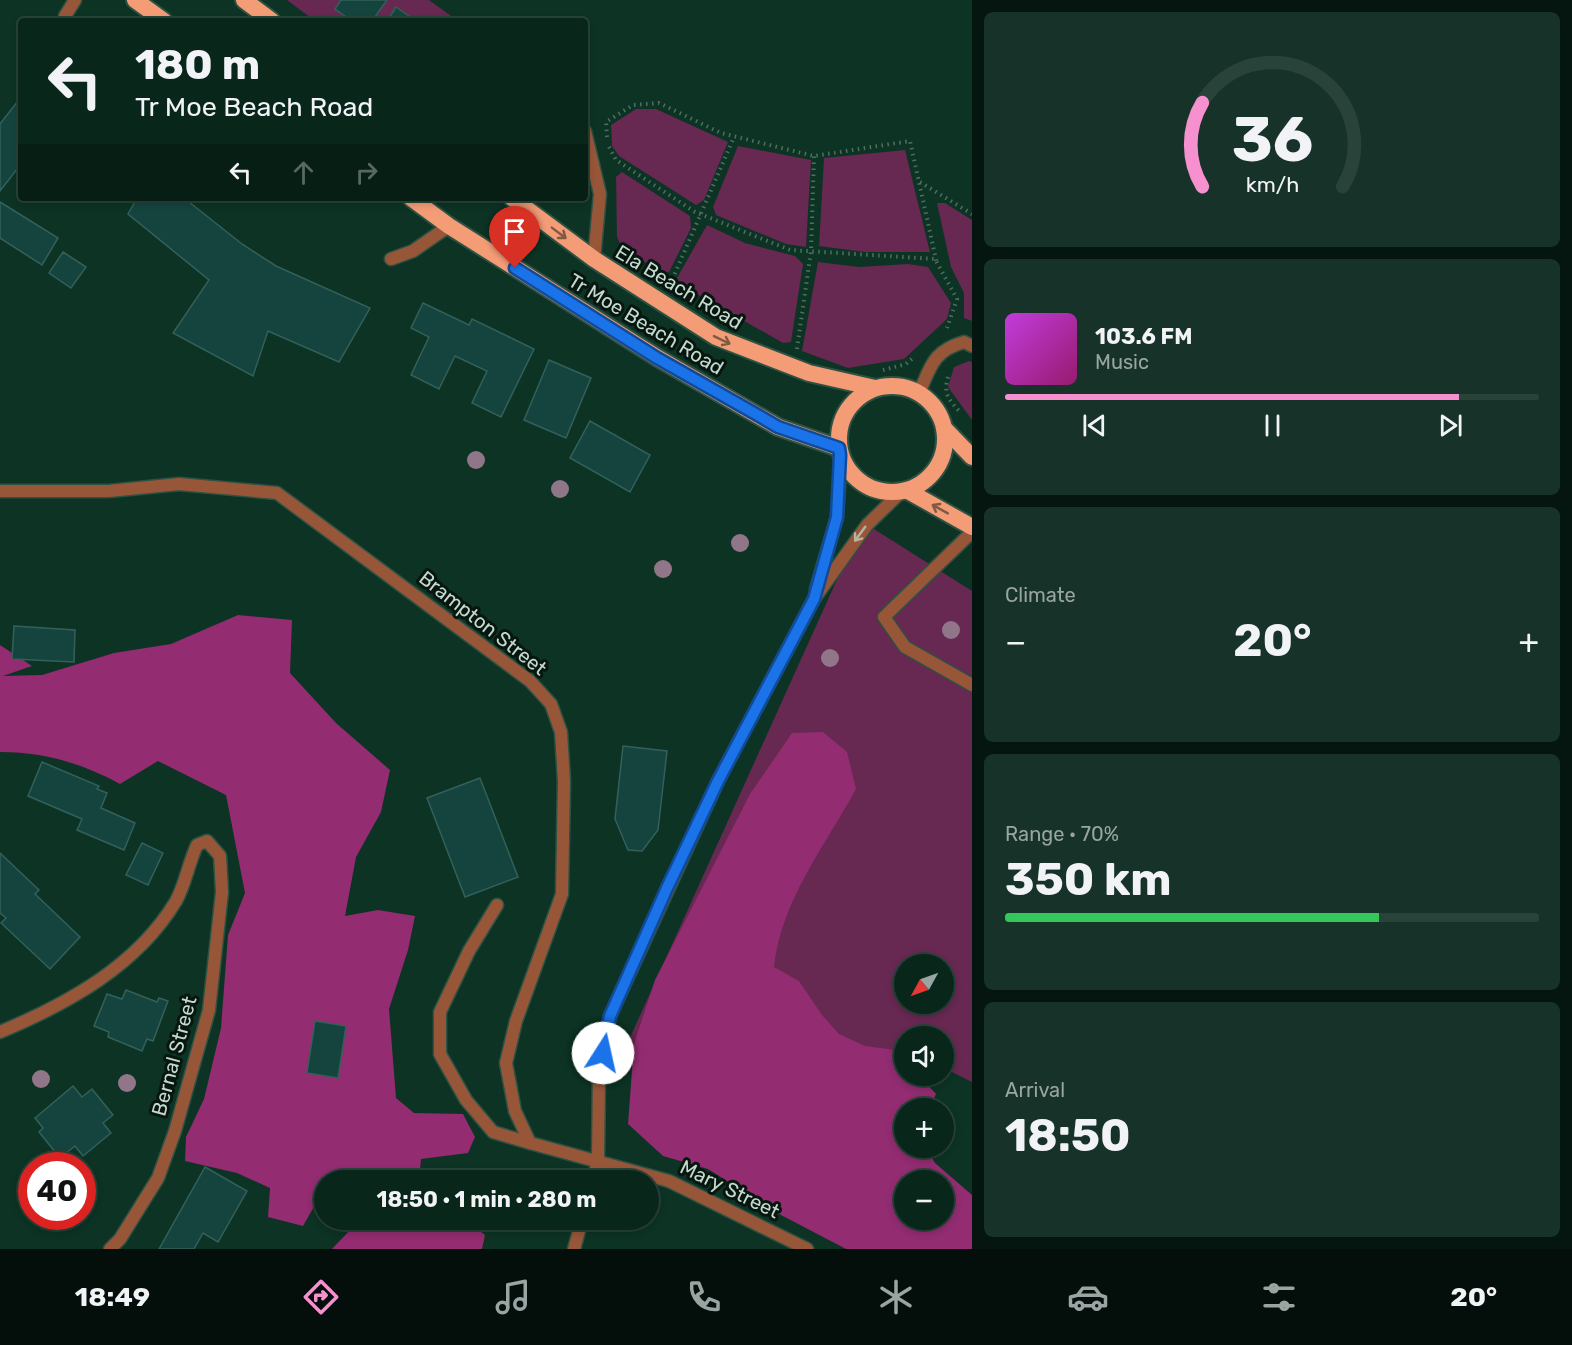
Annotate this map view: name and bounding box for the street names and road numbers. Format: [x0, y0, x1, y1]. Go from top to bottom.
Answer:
street label: Ela Beach Road [611, 240, 747, 334]
street label: Tr Moe Beach Road [564, 268, 728, 380]
street label: Brampton Street [414, 566, 552, 680]
street label: Bernal Street [147, 993, 202, 1118]
street label: Mary Street [676, 1155, 784, 1223]

